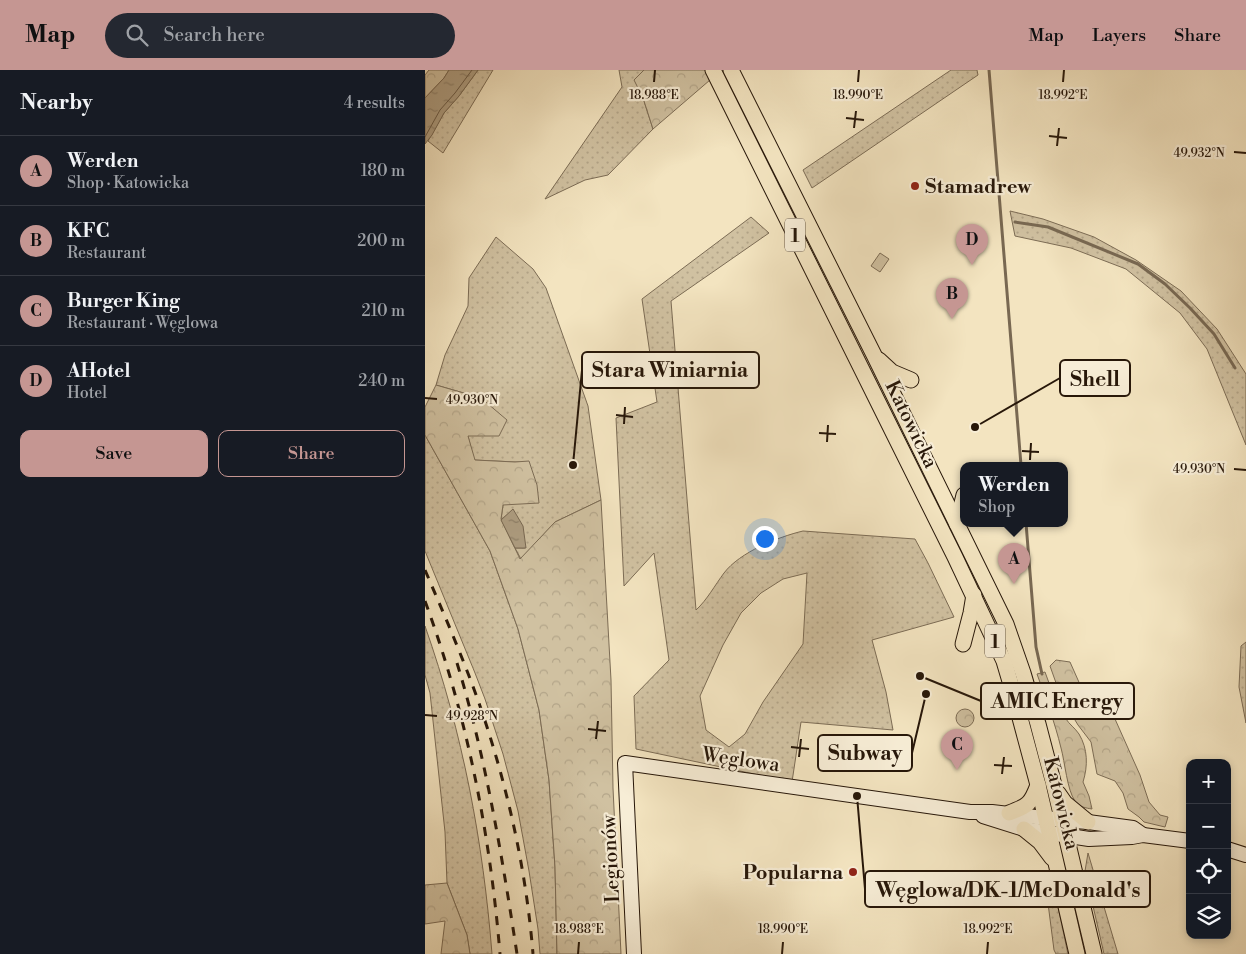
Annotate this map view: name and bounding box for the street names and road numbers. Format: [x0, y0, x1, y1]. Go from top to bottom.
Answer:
road number: 1 [785, 218, 805, 252]
street label: Katowicka [879, 377, 943, 474]
road number: 1 [985, 624, 1005, 658]
street label: Węglowa [699, 743, 782, 778]
street label: Katowicka [1037, 754, 1084, 853]
street label: Legionów [597, 813, 626, 904]

